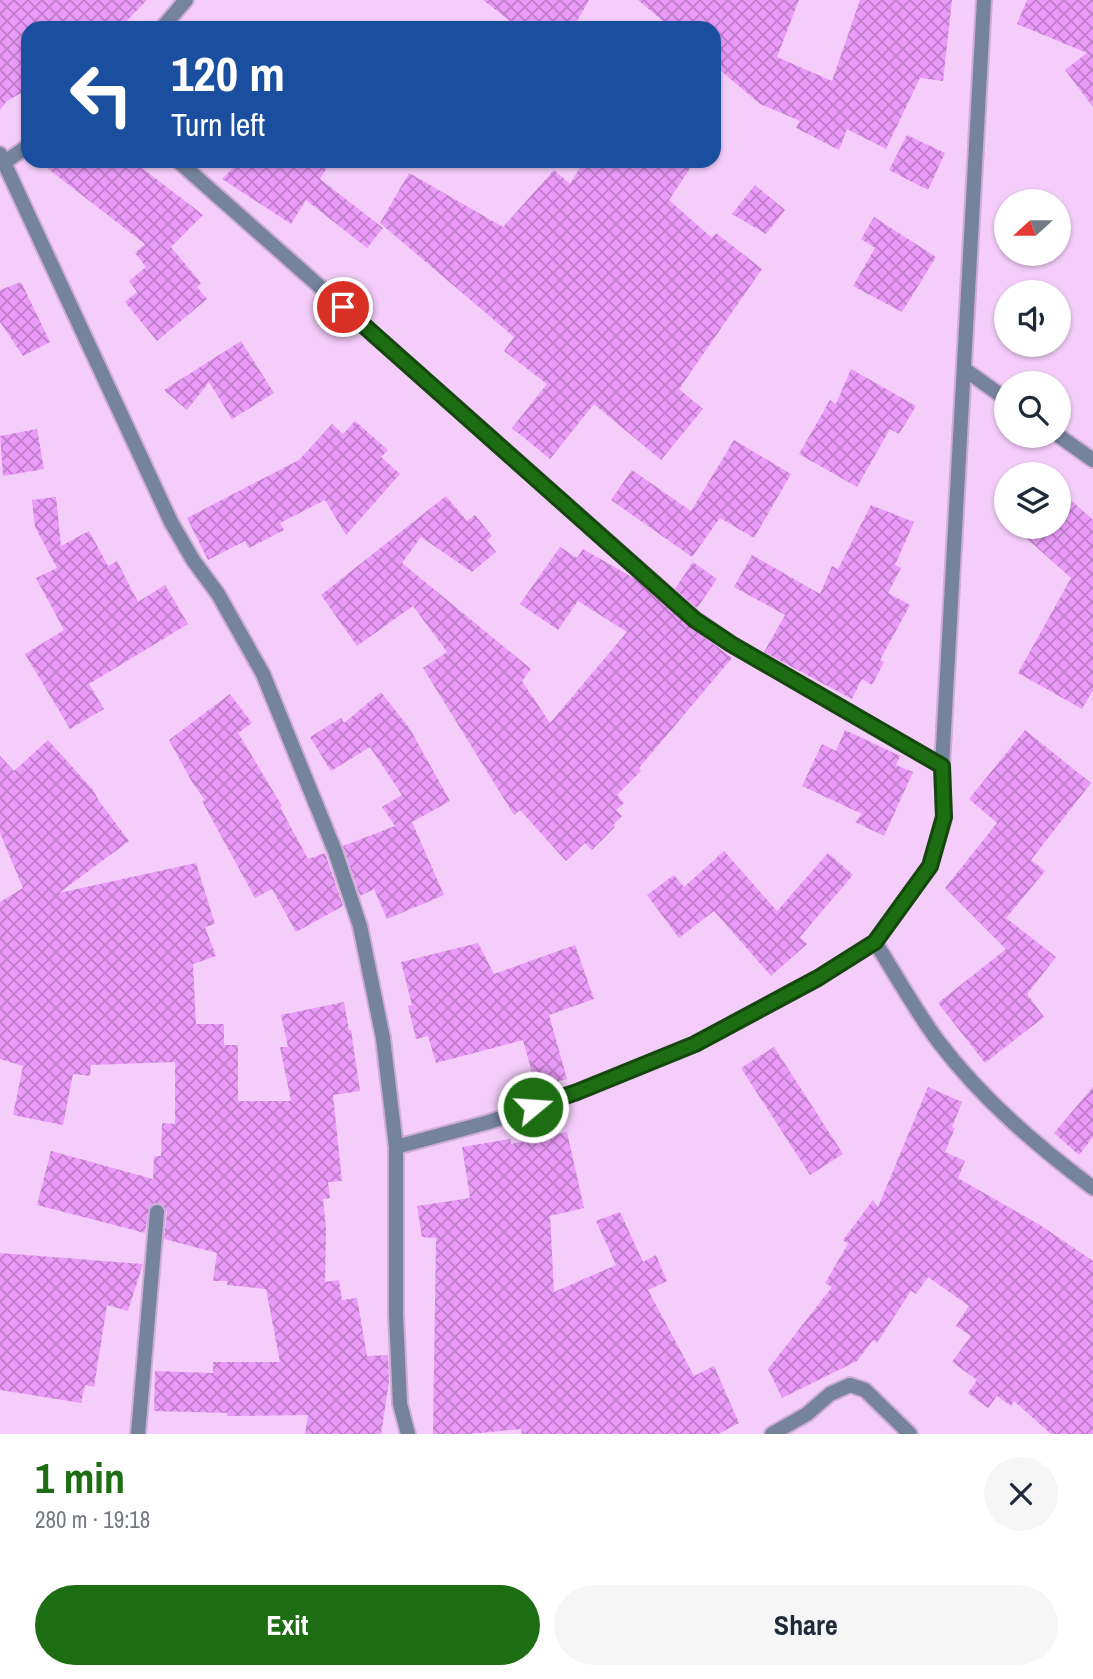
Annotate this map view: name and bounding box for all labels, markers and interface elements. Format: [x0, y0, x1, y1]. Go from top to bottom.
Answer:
text: 120 m [171, 40, 285, 106]
icon: left [56, 49, 147, 140]
text: Turn left [171, 103, 265, 146]
north arrow [994, 189, 1071, 266]
map controls [994, 189, 1071, 539]
pin [313, 277, 373, 337]
button: sound [994, 280, 1071, 357]
icon: arrive [324, 288, 362, 326]
button: search [994, 371, 1071, 448]
button: layers [994, 462, 1071, 539]
position arrow [496, 1070, 570, 1144]
text: 1 min [35, 1450, 125, 1506]
button: close [984, 1457, 1058, 1531]
text: 280 m · 19:18 [35, 1504, 150, 1535]
button: Exit [35, 1585, 540, 1665]
button: Share [554, 1585, 1058, 1665]

